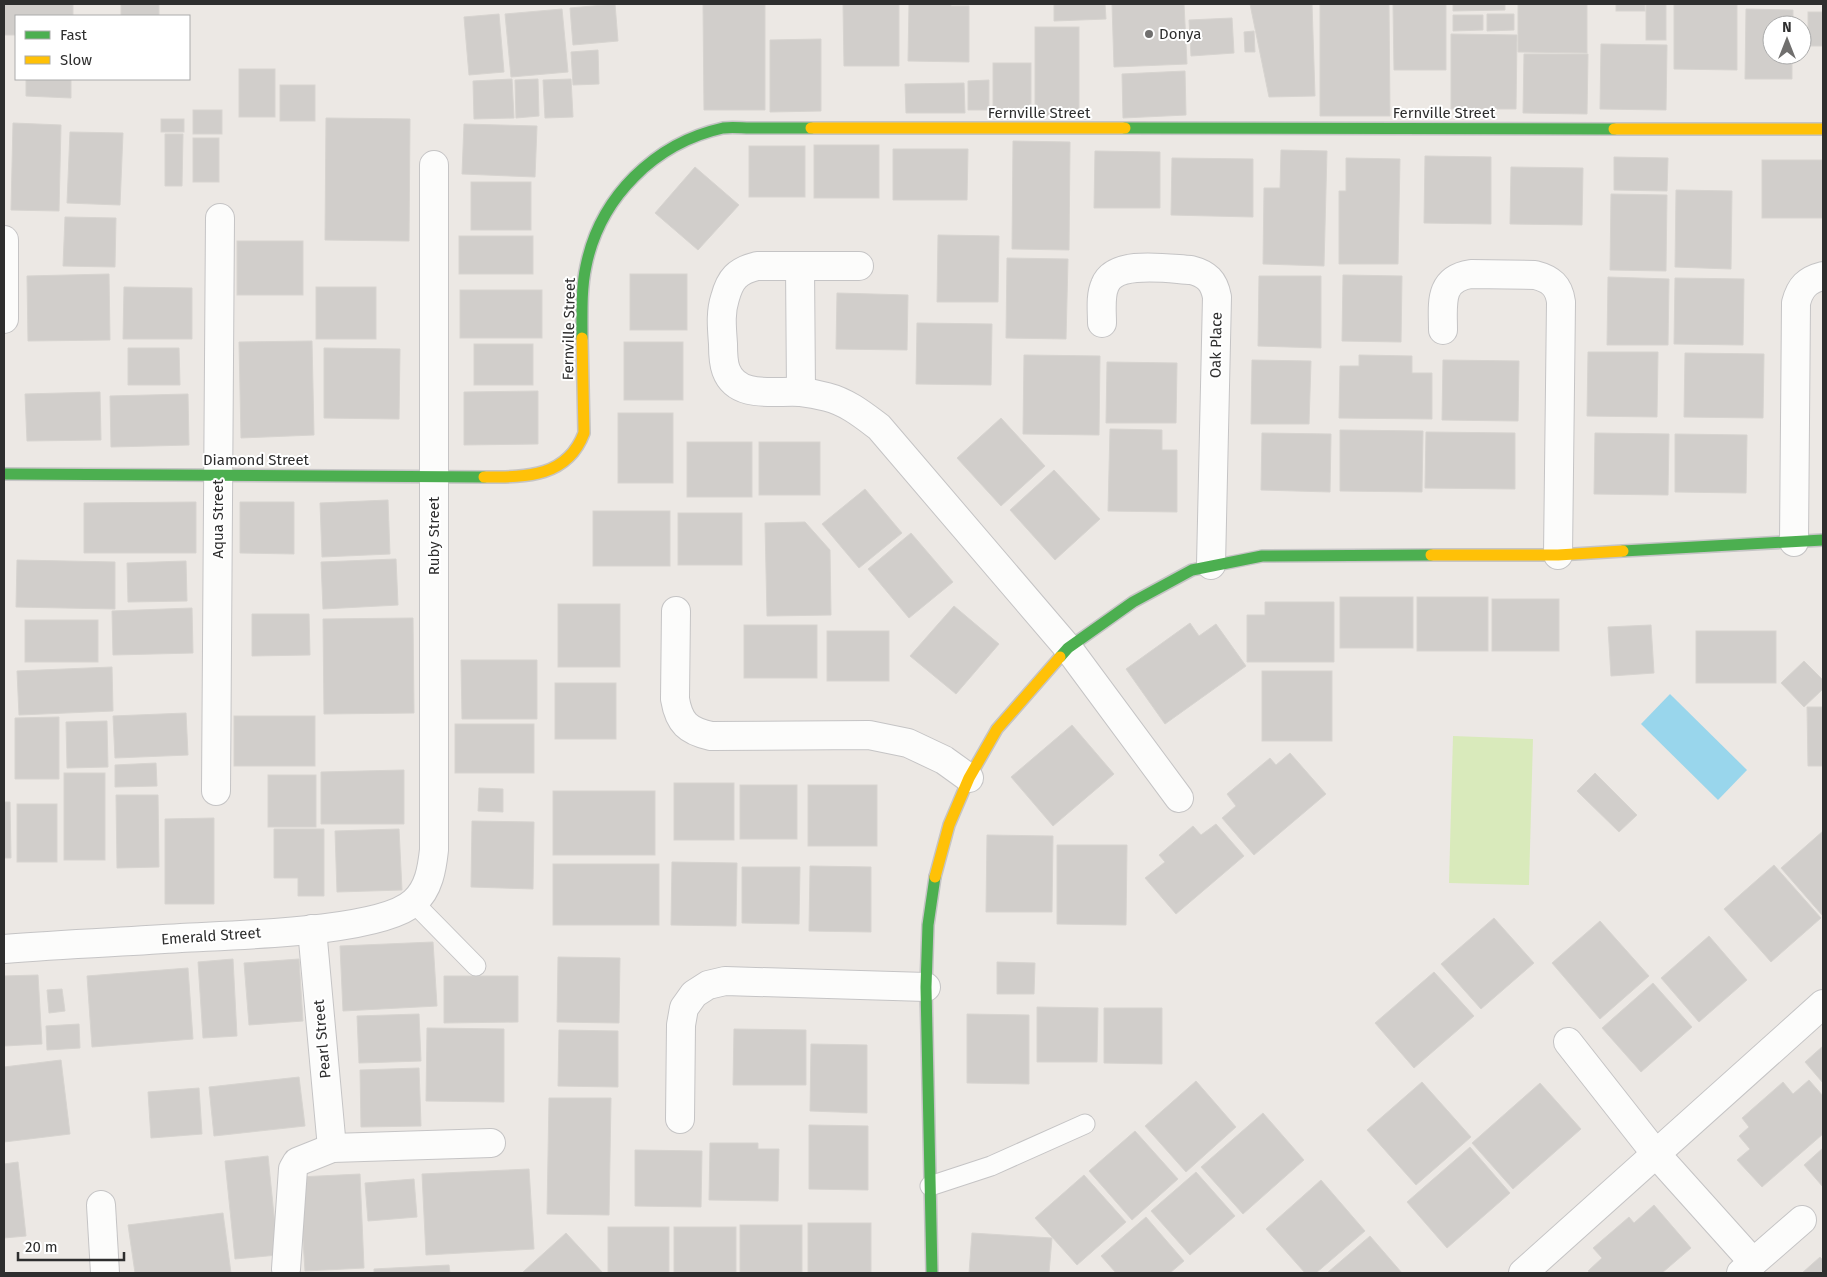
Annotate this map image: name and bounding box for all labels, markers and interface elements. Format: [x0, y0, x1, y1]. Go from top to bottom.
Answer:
legend [15, 15, 190, 80]
north arrow [1762, 15, 1812, 65]
text: N [1782, 19, 1792, 36]
place label: Donya [1159, 25, 1201, 43]
text: Fast [60, 26, 87, 44]
marker: Donya [1143, 28, 1155, 40]
text: Slow [60, 51, 92, 69]
street label: Fernville Street [988, 104, 1091, 122]
street label: Fernville Street [1393, 104, 1496, 122]
street label: Fernville Street [559, 277, 579, 380]
street label: Oak Place [1206, 312, 1226, 378]
street label: Diamond Street [203, 451, 310, 469]
street label: Aqua Street [209, 479, 227, 559]
street label: Ruby Street [425, 496, 443, 575]
street label: Emerald Street [160, 923, 262, 948]
street label: Pearl Street [310, 998, 334, 1079]
scale bar [18, 1230, 124, 1262]
text: 20 m [25, 1238, 58, 1256]

